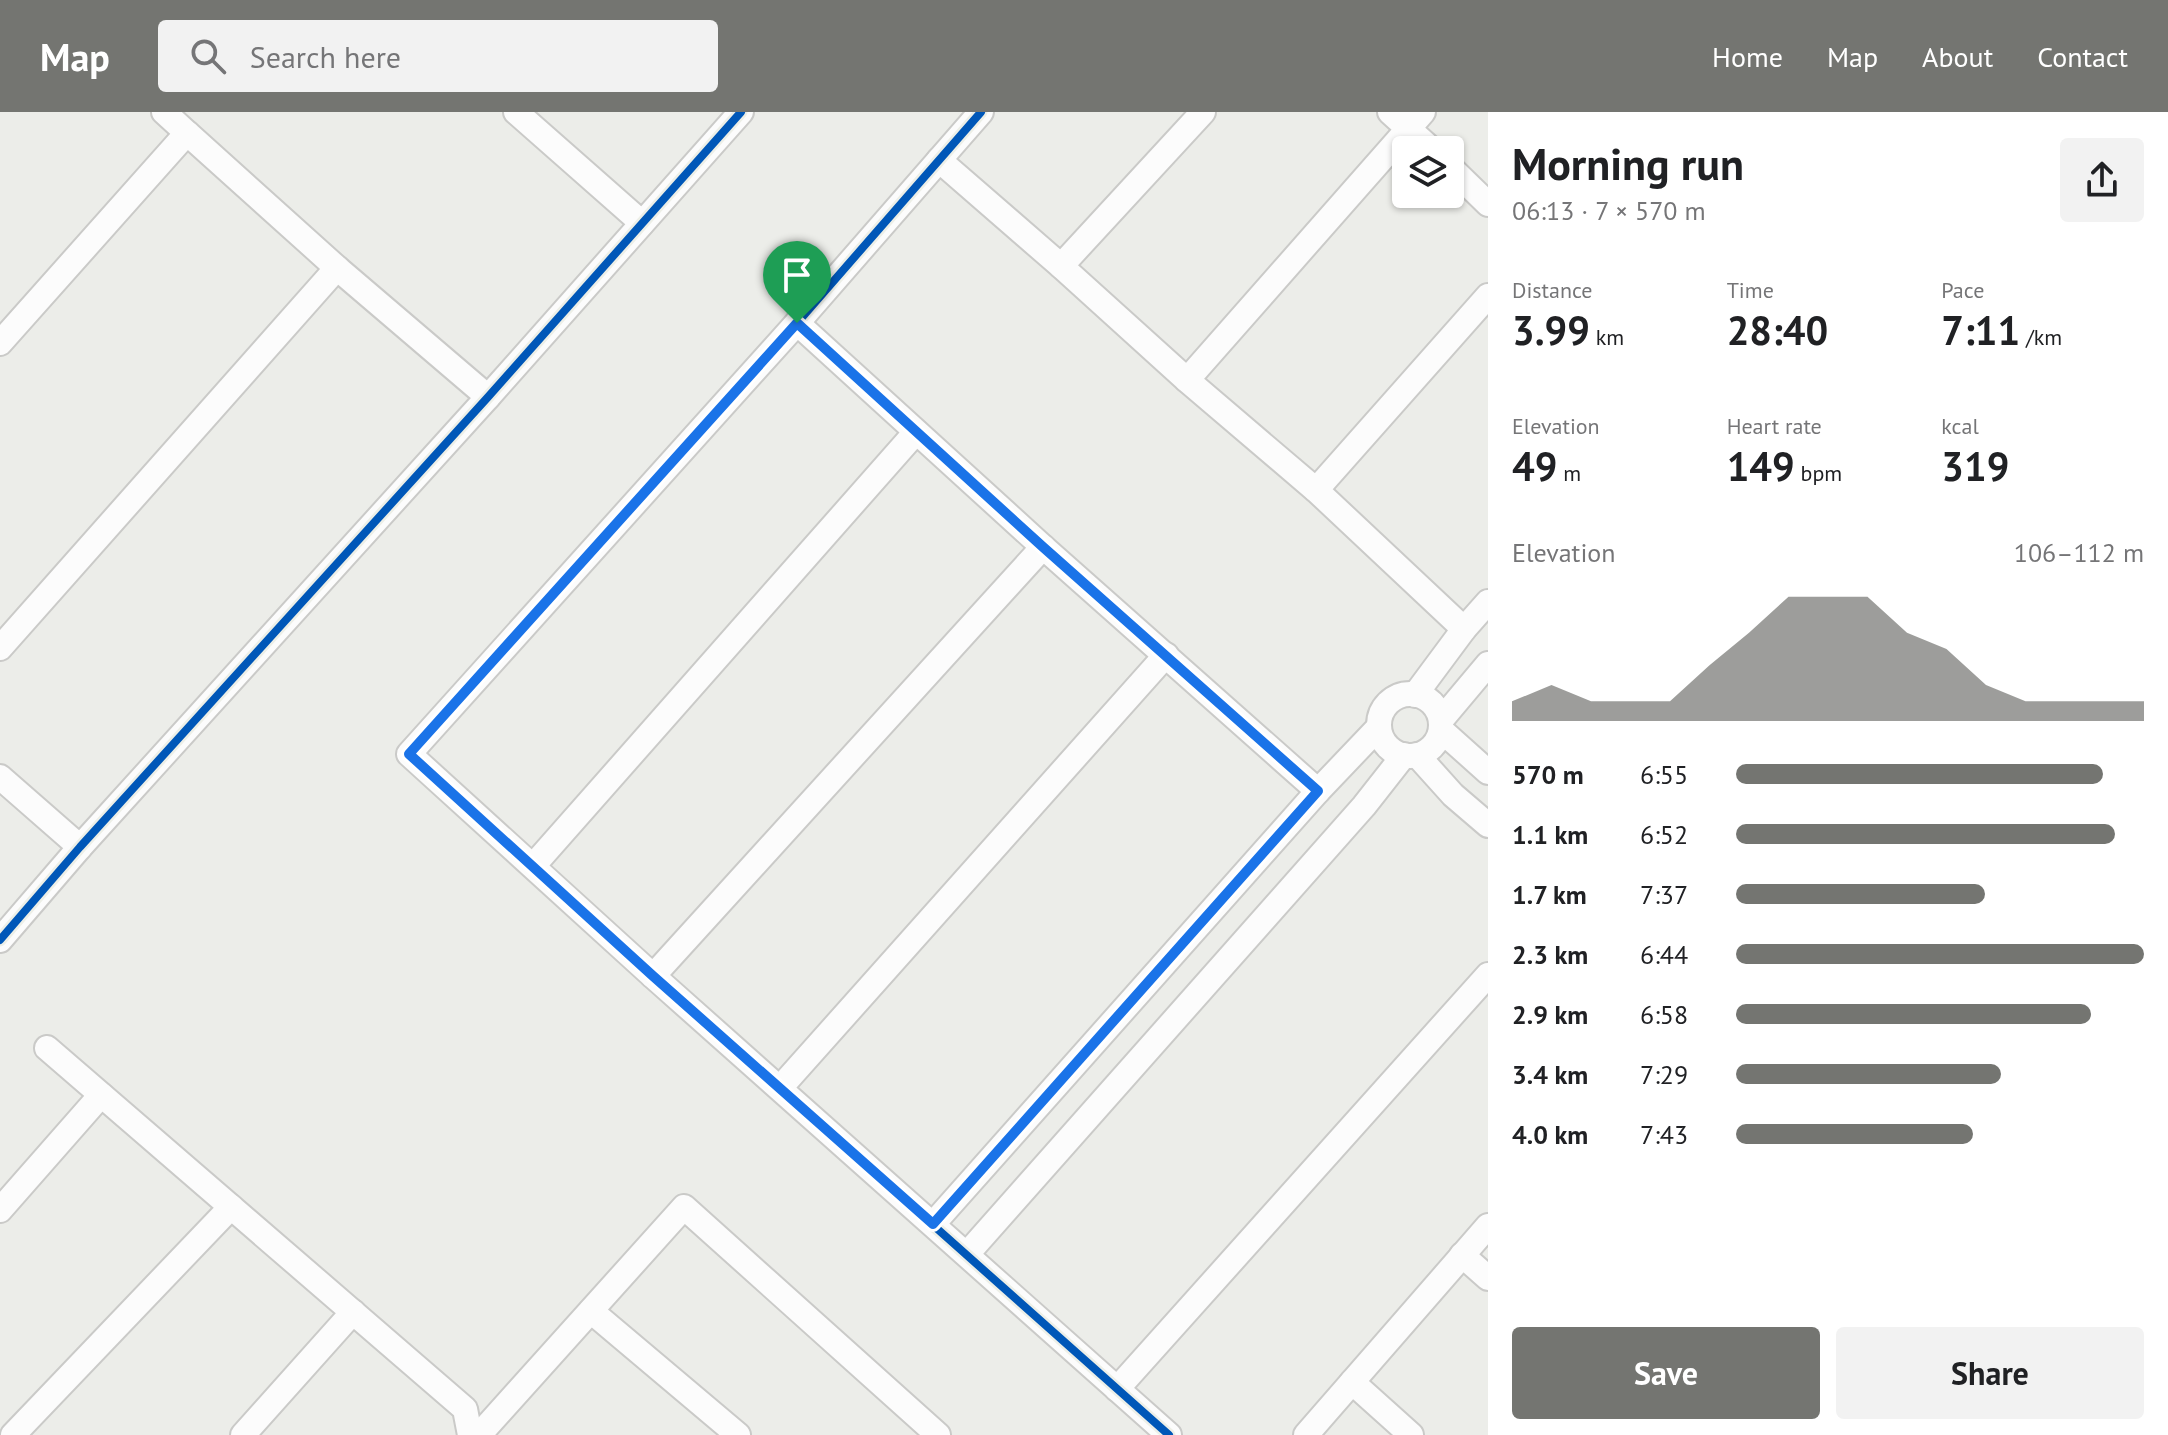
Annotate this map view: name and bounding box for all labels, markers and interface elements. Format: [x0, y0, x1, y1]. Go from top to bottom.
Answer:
search box [158, 20, 718, 92]
text: Map [40, 32, 110, 81]
icon: search [186, 34, 230, 78]
text: Search here [250, 37, 401, 76]
text: Home [1712, 38, 1783, 75]
text: Map [1827, 38, 1878, 75]
text: About [1922, 38, 1993, 75]
text: Contact [2037, 38, 2128, 75]
text: Morning run [1512, 135, 1744, 192]
map controls [1392, 136, 1464, 208]
button: layers [1392, 136, 1464, 208]
button: share [2060, 138, 2144, 222]
text: 06:13 · 7 × 570 m [1512, 194, 1706, 227]
pin [763, 241, 831, 323]
icon: arrive [775, 253, 819, 297]
text: Distance [1512, 276, 1593, 304]
text: Time [1727, 276, 1774, 304]
text: Pace [1941, 276, 1984, 304]
text: 3.99 [1512, 304, 1590, 356]
text: 28:40 [1727, 304, 1828, 356]
text: 7:11 [1941, 304, 2020, 356]
text: km [1590, 323, 1624, 351]
text: /km [2020, 323, 2062, 351]
text: Elevation [1512, 412, 1600, 440]
text: Heart rate [1727, 412, 1822, 440]
text: kcal [1941, 412, 1979, 440]
text: 49 [1512, 440, 1557, 492]
text: 149 [1727, 440, 1795, 492]
text: 319 [1941, 440, 2009, 492]
text: m [1557, 459, 1581, 487]
text: bpm [1795, 459, 1842, 487]
text: Elevation [1512, 536, 1616, 569]
text: 106–112 m [2014, 536, 2144, 569]
text: 570 m [1512, 758, 1584, 791]
text: 6:55 [1640, 758, 1688, 791]
text: 1.1 km [1512, 818, 1588, 851]
text: 6:52 [1640, 818, 1688, 851]
text: 1.7 km [1512, 878, 1587, 911]
text: 7:37 [1640, 878, 1688, 911]
text: 2.3 km [1512, 938, 1588, 971]
text: 6:44 [1640, 938, 1688, 971]
text: 2.9 km [1512, 998, 1588, 1031]
text: 6:58 [1640, 998, 1688, 1031]
text: 3.4 km [1512, 1058, 1588, 1091]
text: 7:29 [1640, 1058, 1688, 1091]
text: 4.0 km [1512, 1118, 1588, 1151]
text: 7:43 [1640, 1118, 1688, 1151]
button: Save [1512, 1327, 1820, 1419]
button: Share [1836, 1327, 2144, 1419]

